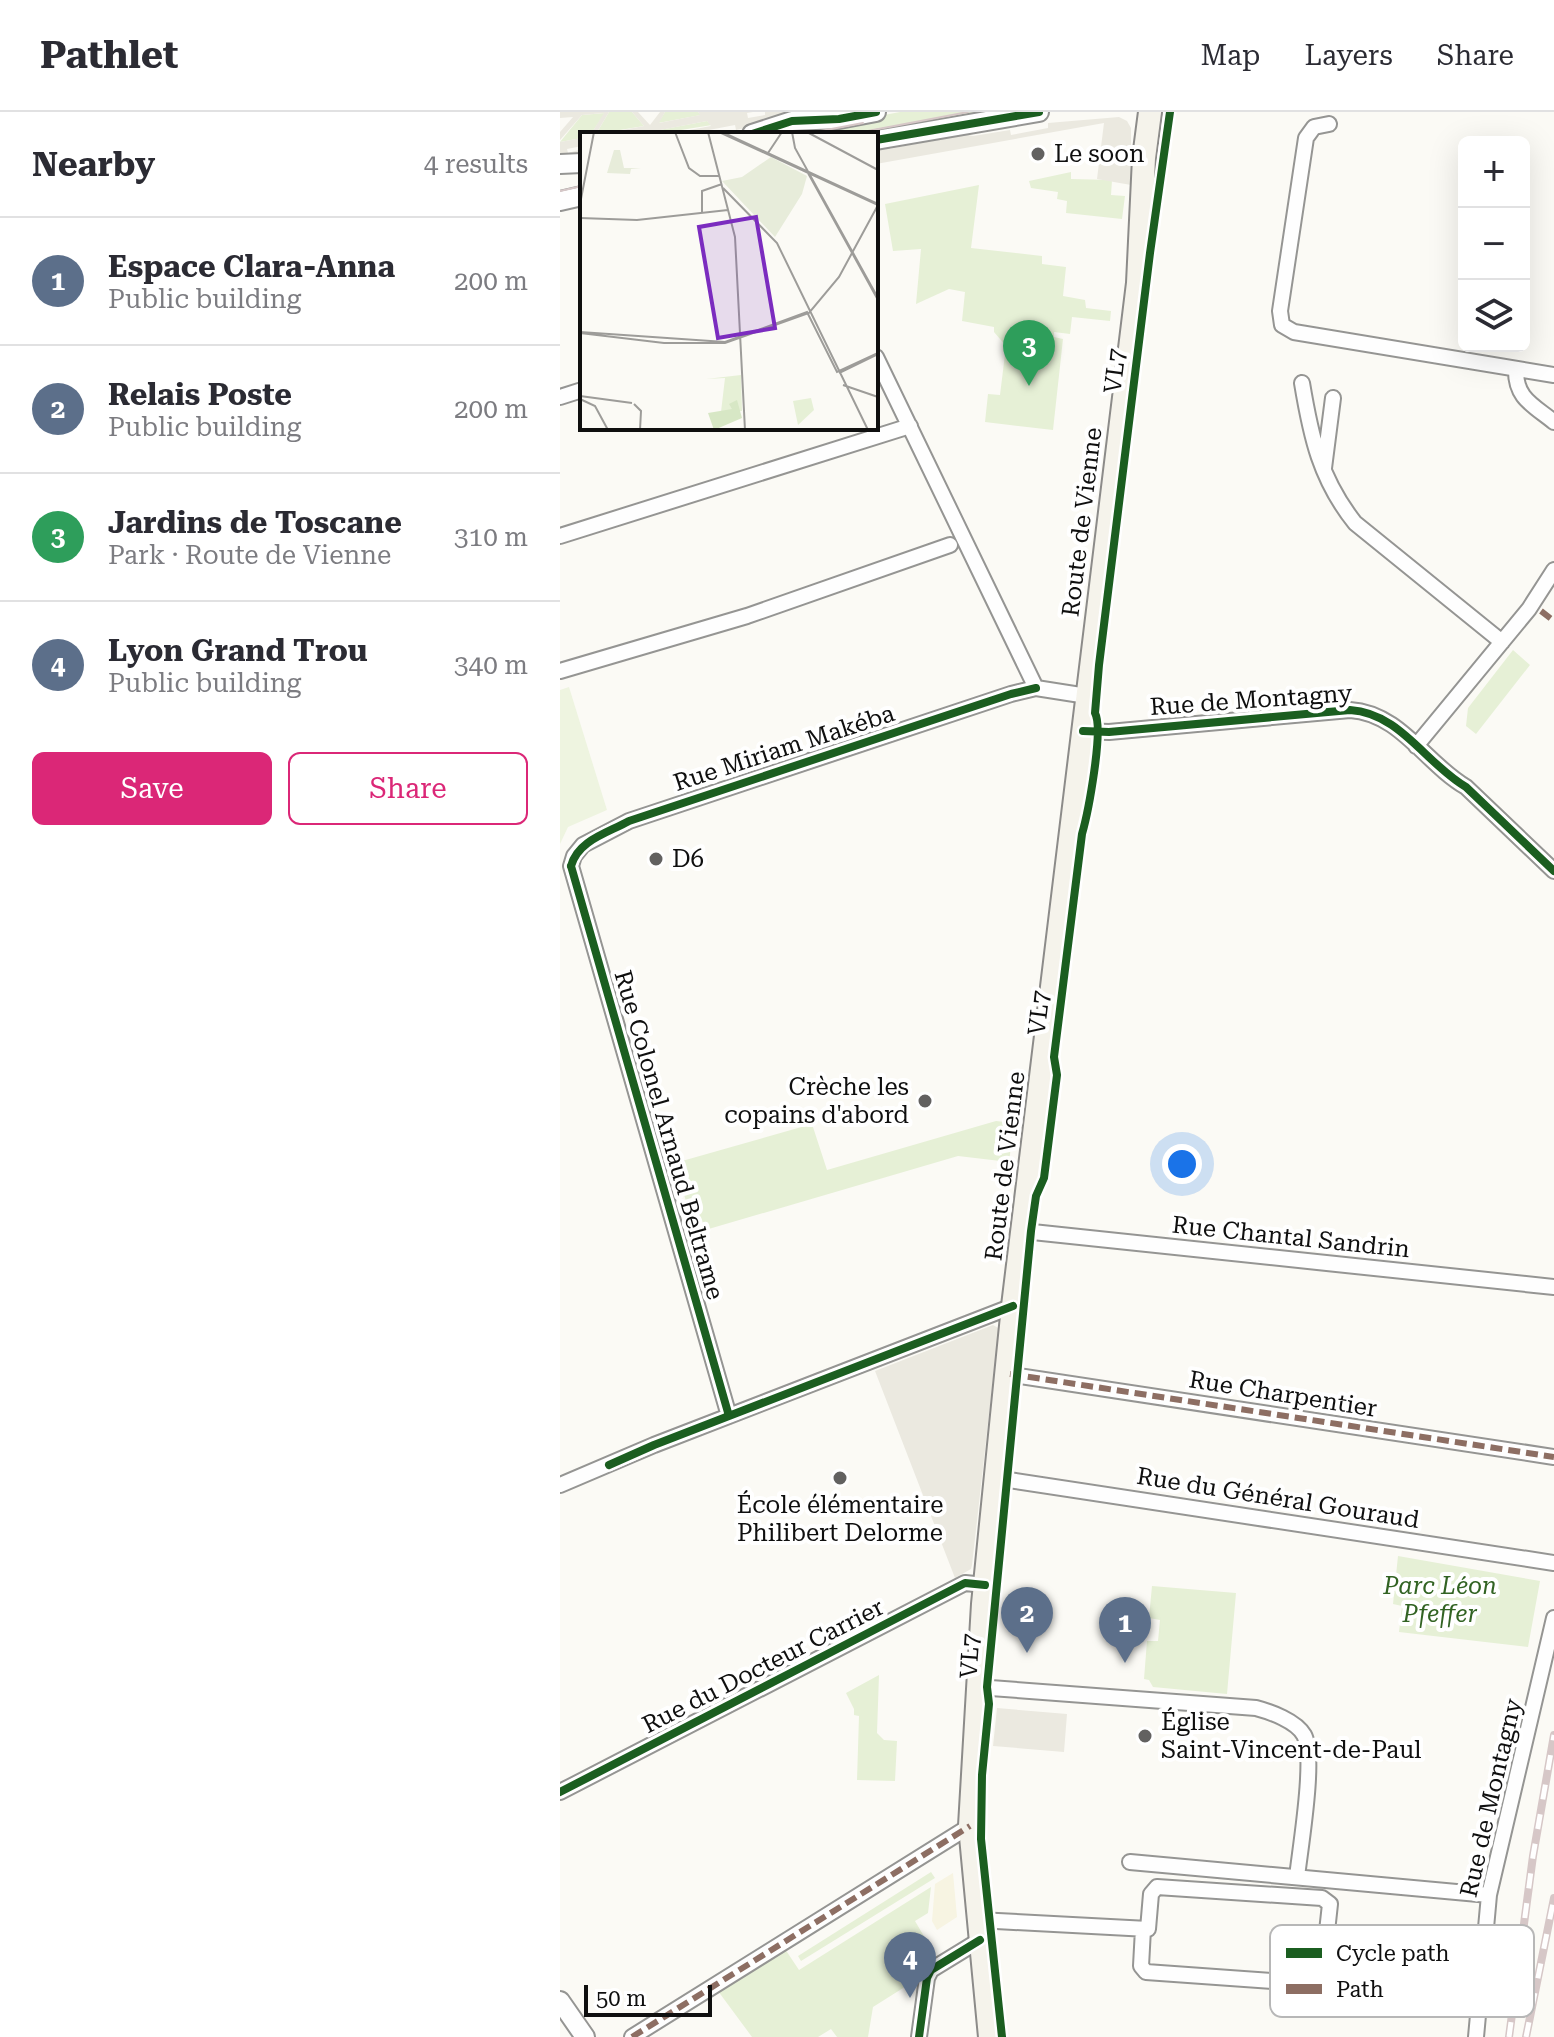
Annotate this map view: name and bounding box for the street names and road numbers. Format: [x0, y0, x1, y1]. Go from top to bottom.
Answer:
street label: VL7 [1098, 347, 1132, 395]
street label: Route de Vienne [1057, 426, 1107, 618]
street label: Rue de Montagny [1149, 679, 1354, 721]
street label: Rue Miriam Makéba [670, 699, 898, 797]
street label: Rue Colonel Arnaud Beltrame [609, 967, 729, 1303]
street label: VL7 [1022, 989, 1056, 1037]
street label: Route de Vienne [980, 1070, 1030, 1262]
street label: Rue Chantal Sandrin [1171, 1211, 1411, 1263]
street label: Rue Charpentier [1187, 1365, 1379, 1423]
street label: Rue du Général Gouraud [1135, 1462, 1421, 1534]
street label: Rue du Docteur Carrier [638, 1593, 888, 1739]
street label: VL7 [954, 1633, 986, 1679]
street label: Rue de Montagny [1455, 1695, 1528, 1900]

